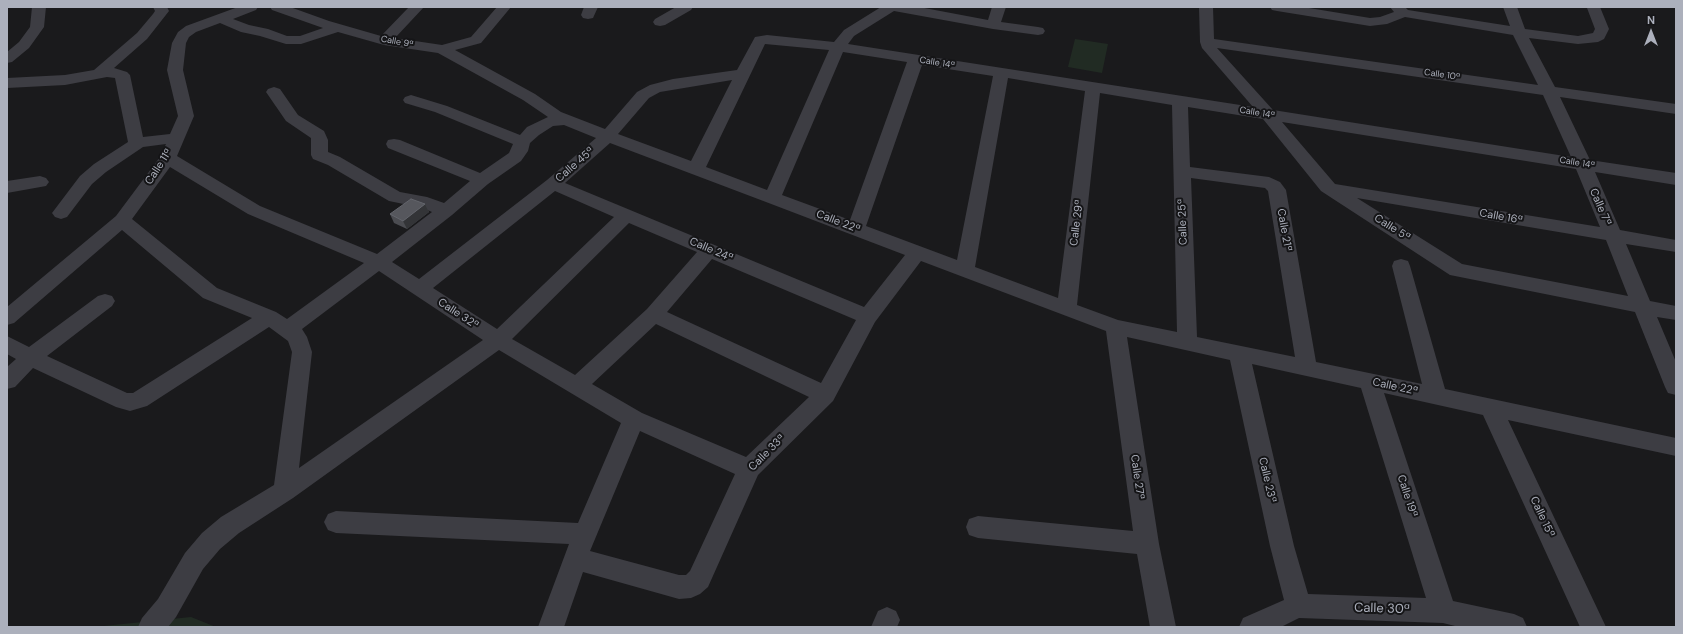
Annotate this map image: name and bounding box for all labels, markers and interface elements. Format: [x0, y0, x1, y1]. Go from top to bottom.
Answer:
north arrow [1631, 12, 1671, 52]
text: N [1647, 13, 1655, 27]
street label: Calle 9ª [380, 34, 414, 50]
street label: Calle 14ª [919, 55, 955, 71]
street label: Calle 10ª [1423, 67, 1461, 83]
street label: Calle 14ª [1239, 105, 1275, 121]
street label: Calle 45ª [553, 145, 597, 185]
street label: Calle 11ª [143, 147, 175, 187]
street label: Calle 14ª [1559, 155, 1595, 171]
street label: Calle 7ª [1586, 186, 1614, 228]
street label: Calle 29ª [1068, 199, 1086, 247]
street label: Calle 25ª [1176, 199, 1190, 245]
street label: Calle 16ª [1478, 207, 1524, 227]
street label: Calle 22ª [814, 208, 862, 236]
street label: Calle 21ª [1274, 208, 1294, 252]
street label: Calle 5ª [1372, 212, 1412, 244]
street label: Calle 24ª [687, 235, 735, 265]
street label: Calle 32ª [435, 296, 481, 332]
street label: Calle 22ª [1371, 376, 1419, 398]
street label: Calle 33ª [746, 432, 788, 474]
street label: Calle 27ª [1127, 454, 1147, 500]
street label: Calle 23ª [1255, 456, 1279, 504]
street label: Calle 19ª [1394, 473, 1420, 519]
street label: Calle 15ª [1527, 495, 1557, 539]
street label: Calle 30ª [1354, 600, 1410, 618]

